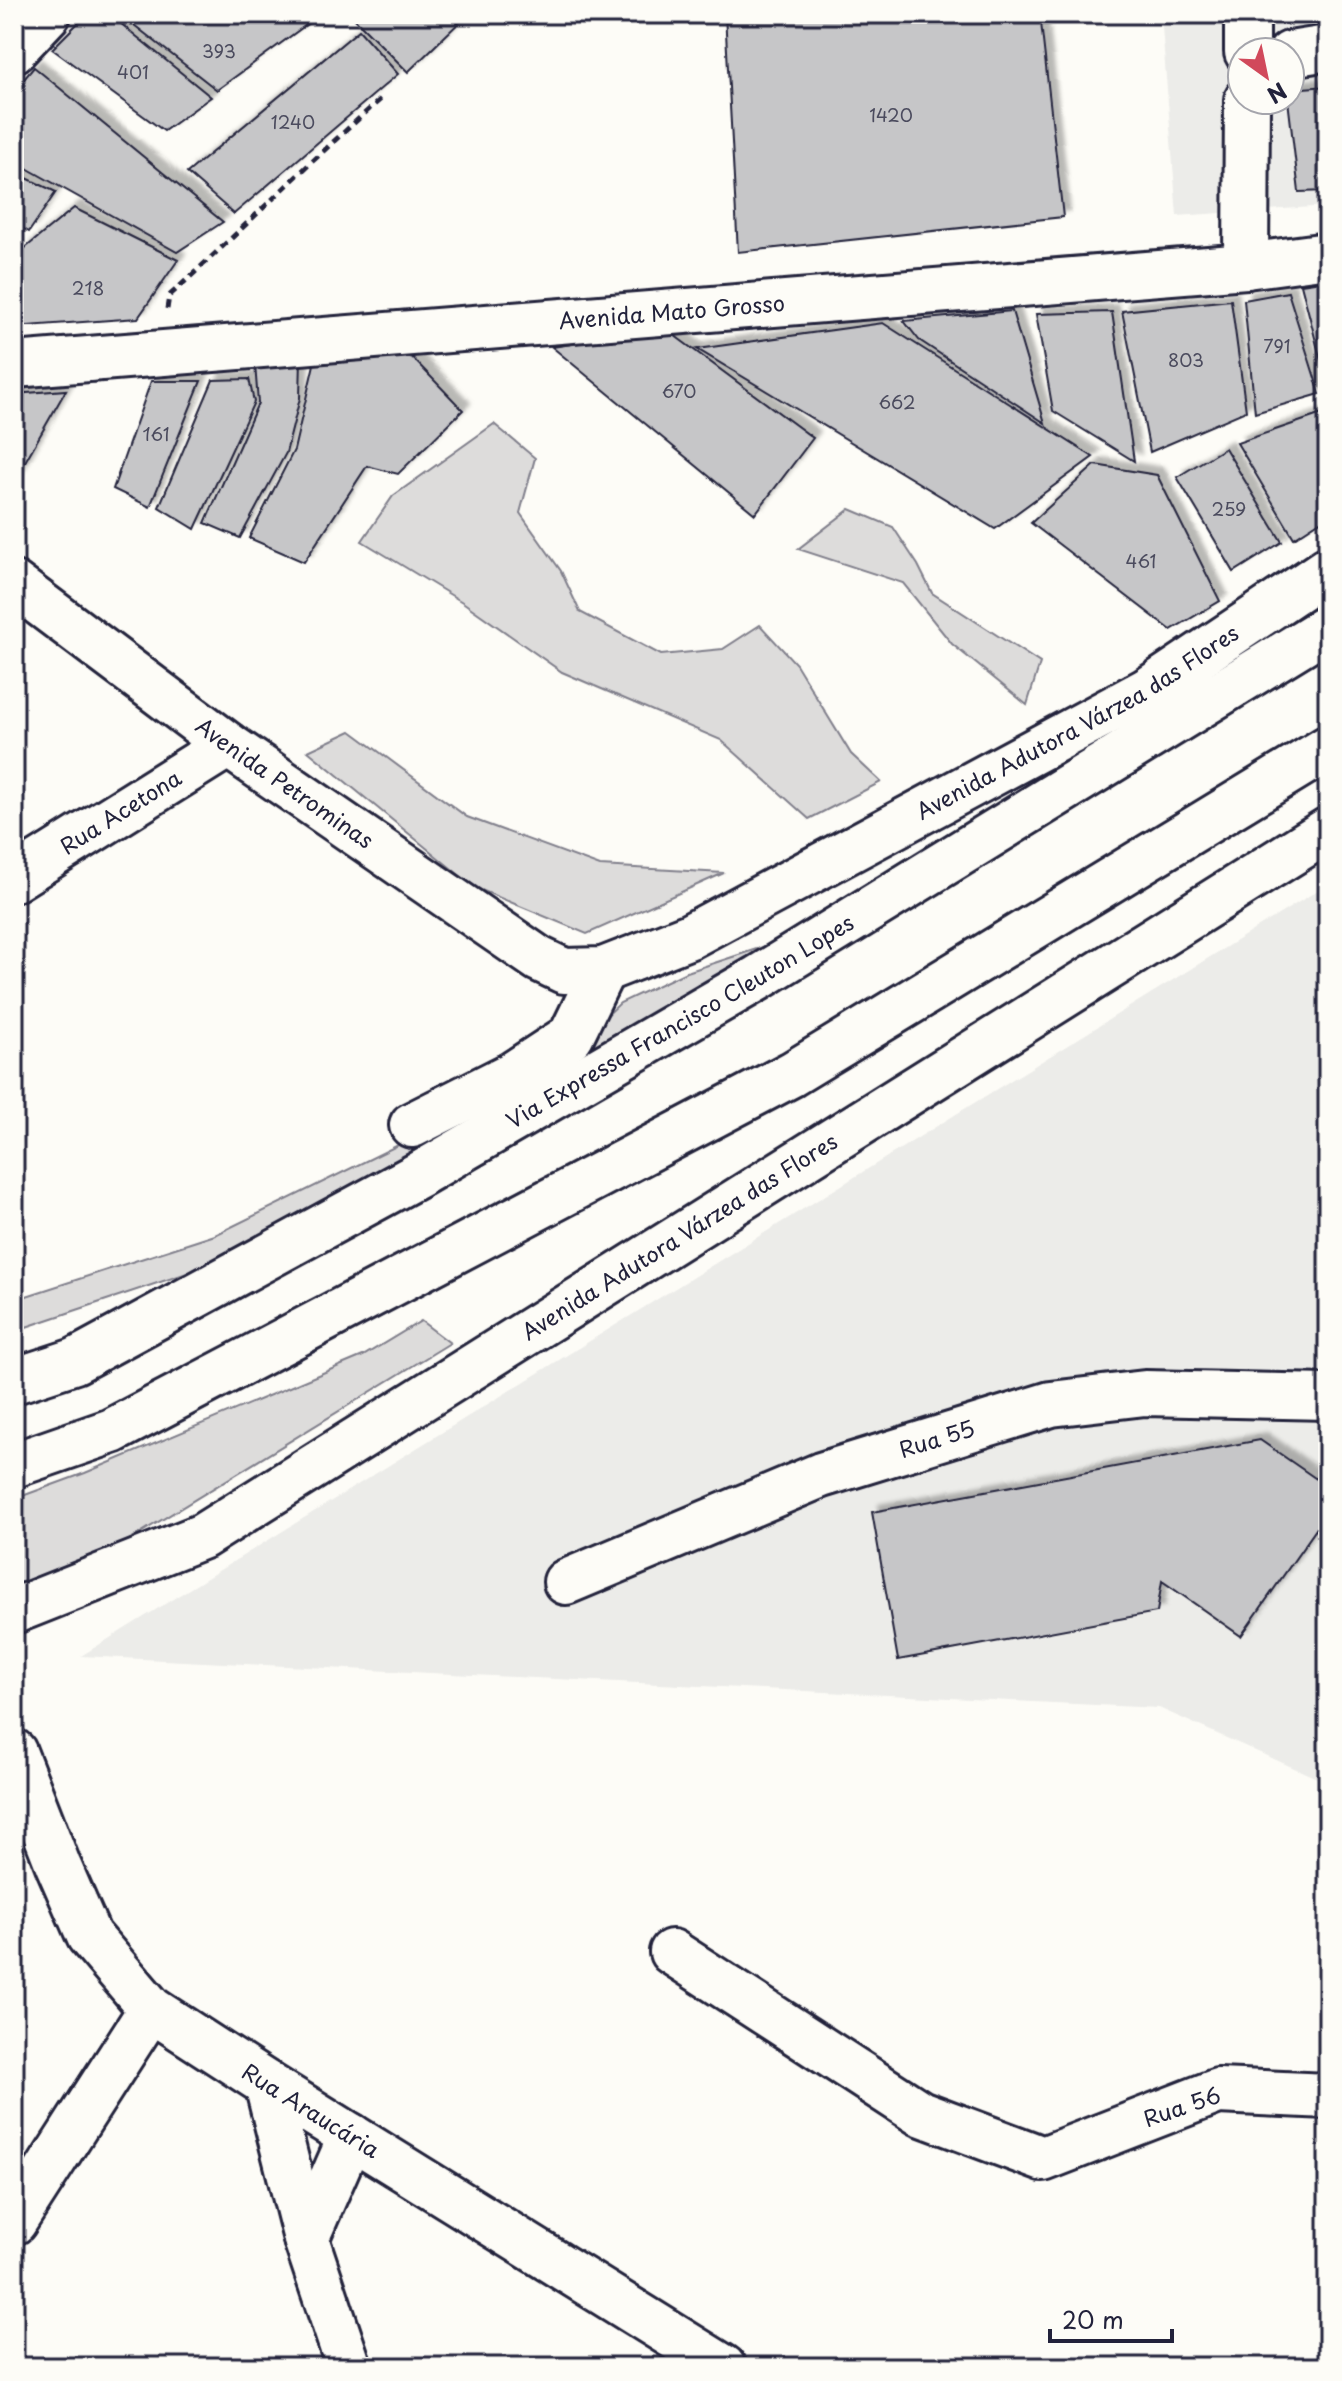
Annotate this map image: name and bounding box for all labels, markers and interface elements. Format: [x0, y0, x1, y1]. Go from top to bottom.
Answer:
north arrow [1226, 36, 1306, 116]
house number: 393 [202, 37, 236, 64]
house number: 401 [117, 58, 149, 85]
text: N [1261, 75, 1294, 113]
house number: 1420 [869, 101, 913, 128]
house number: 1240 [271, 108, 315, 135]
house number: 218 [72, 274, 104, 301]
street label: Avenida Mato Grosso [558, 285, 786, 336]
house number: 791 [1263, 332, 1291, 359]
house number: 803 [1168, 346, 1204, 373]
house number: 670 [662, 377, 696, 404]
house number: 662 [878, 388, 916, 415]
house number: 161 [143, 420, 169, 447]
house number: 259 [1212, 495, 1246, 522]
house number: 461 [1126, 547, 1156, 574]
street label: Avenida Adutora Várzea das Flores [909, 616, 1245, 827]
street label: Avenida Petrominas [190, 708, 381, 856]
street label: Rua Acetona [53, 760, 187, 861]
street label: Via Expressa Francisco Cleuton Lopes [499, 905, 859, 1136]
street label: Avenida Adutora Várzea das Flores [514, 1124, 843, 1347]
street label: Rua 55 [895, 1411, 979, 1465]
street label: Rua Araucária [236, 2054, 388, 2166]
street label: Rua 56 [1139, 2077, 1225, 2134]
scale bar [1050, 2293, 1172, 2343]
text: 20 m [1062, 2301, 1124, 2337]

